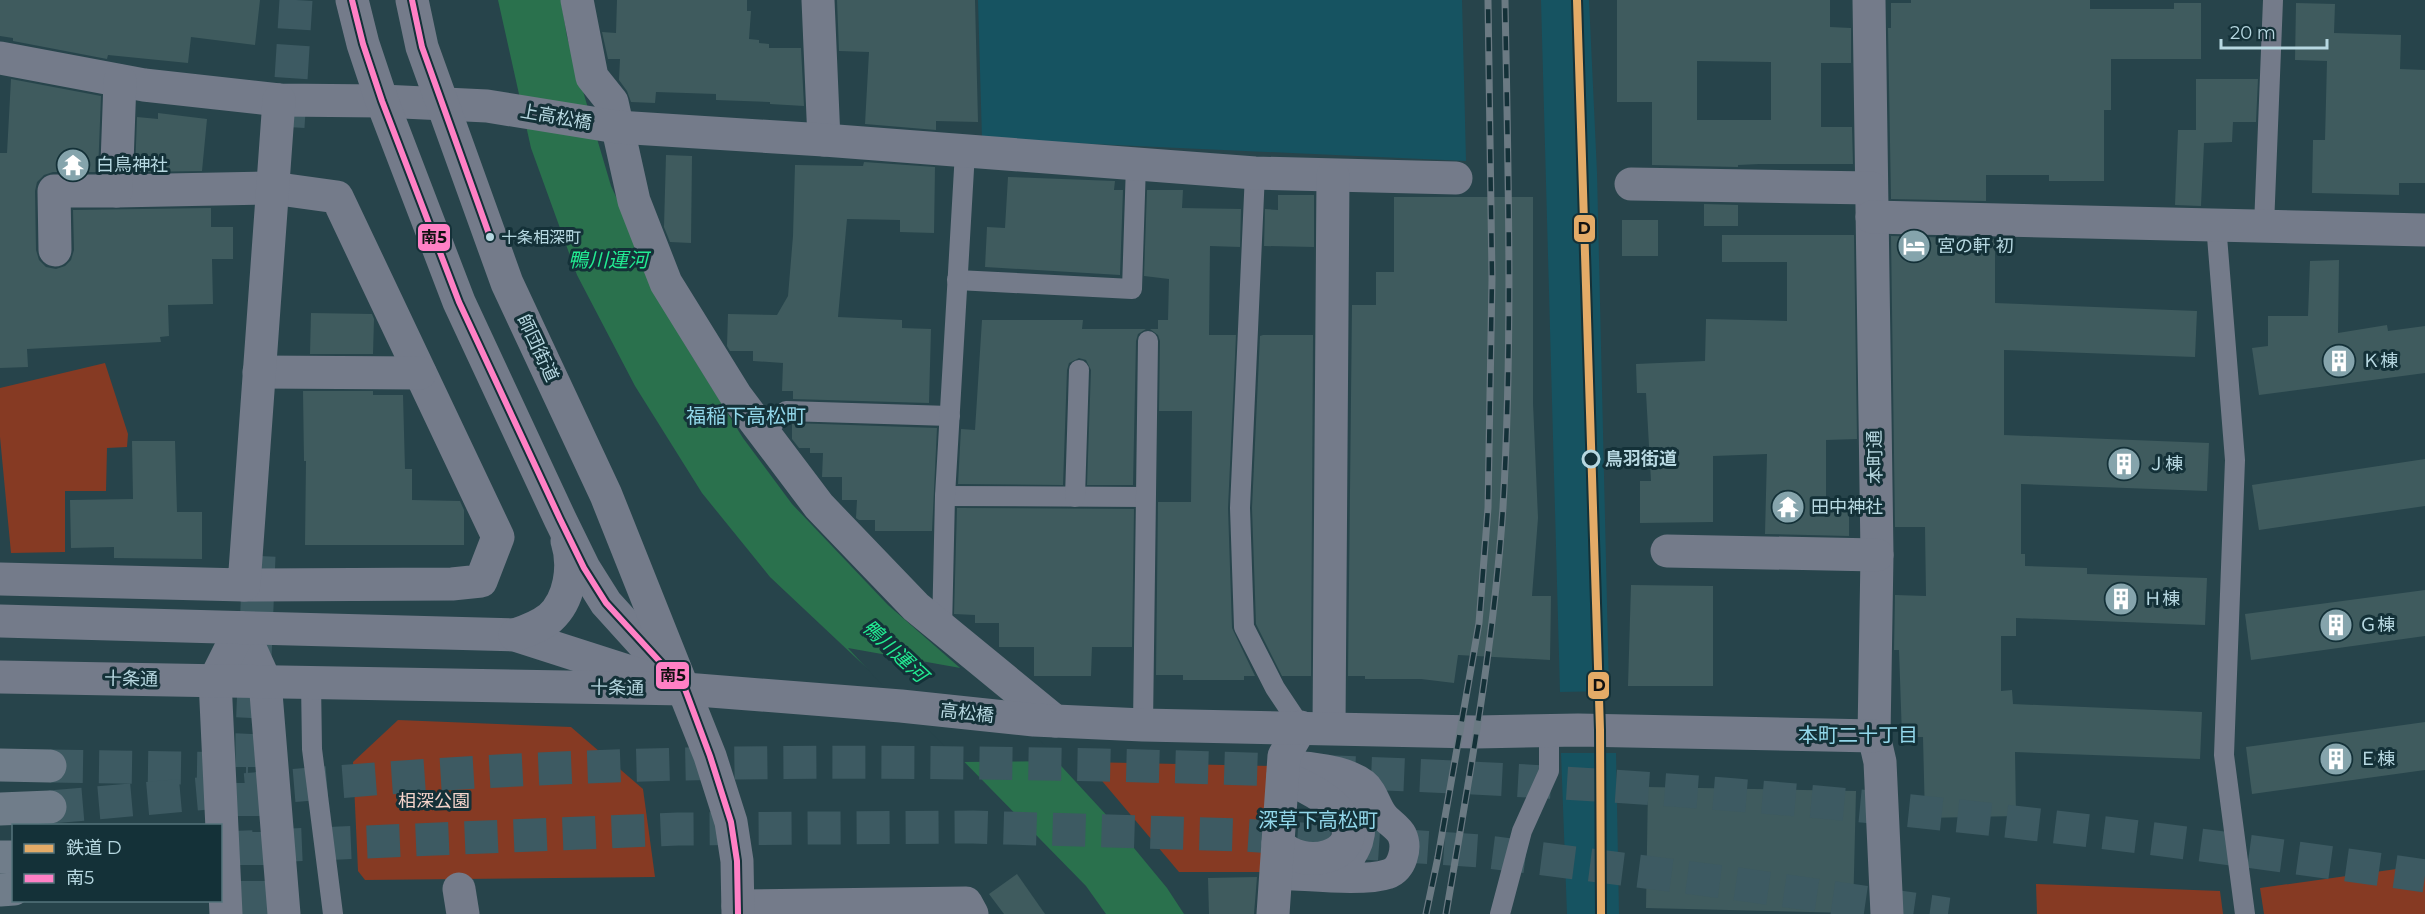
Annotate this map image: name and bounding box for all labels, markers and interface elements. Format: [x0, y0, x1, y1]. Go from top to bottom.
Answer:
scale bar [2221, 12, 2328, 50]
text: 20 m [2230, 22, 2276, 44]
street label: 上高松橋 [519, 100, 593, 134]
temple icon: 白鳥神社 [55, 147, 91, 183]
place label: 白鳥神社 [96, 154, 168, 176]
line badge: D [1573, 214, 1596, 243]
text: D [1577, 219, 1591, 238]
line badge: 南5 [417, 223, 451, 252]
text: 南5 [421, 228, 447, 247]
place label: 十条相深町 [501, 228, 581, 247]
hotel icon: 宮の軒 初 [1896, 228, 1932, 264]
marker: 十条相深町 [484, 231, 496, 243]
place label: 宮の軒 初 [1937, 235, 2014, 257]
water label: 鴨川運河 [568, 248, 652, 272]
street label: 師団街道 [513, 311, 563, 385]
building icon: Ｋ棟 [2321, 343, 2357, 379]
place label: Ｋ棟 [2362, 350, 2398, 372]
district label: 福稲下高松町 [686, 404, 806, 428]
street label: 本町通 [1864, 430, 1886, 484]
building icon: Ｊ棟 [2106, 446, 2142, 482]
place label: 鳥羽街道 [1605, 448, 1677, 470]
marker: 鳥羽街道 [1582, 450, 1600, 468]
place label: Ｊ棟 [2147, 453, 2183, 475]
temple icon: 田中神社 [1770, 489, 1806, 525]
place label: 田中神社 [1811, 496, 1883, 518]
building icon: Ｈ棟 [2103, 581, 2139, 617]
place label: Ｈ棟 [2144, 588, 2180, 610]
building icon: Ｇ棟 [2318, 607, 2354, 643]
place label: Ｇ棟 [2359, 614, 2395, 636]
water label: 鴨川運河 [858, 615, 935, 690]
line badge: 南5 [655, 661, 690, 690]
text: 南5 [660, 666, 686, 685]
street label: 十条通 [104, 668, 158, 690]
line badge: D [1587, 671, 1610, 700]
text: D [1592, 676, 1606, 695]
street label: 十条通 [590, 677, 644, 699]
street label: 高松橋 [939, 699, 995, 727]
district label: 本町二十丁目 [1798, 723, 1918, 747]
building icon: Ｅ棟 [2318, 741, 2354, 777]
place label: Ｅ棟 [2359, 748, 2395, 770]
park label: 相深公園 [398, 790, 470, 812]
district label: 深草下高松町 [1258, 808, 1378, 832]
legend [12, 824, 222, 902]
text: 鉄道 D [66, 837, 122, 859]
text: 南5 [66, 867, 94, 889]

